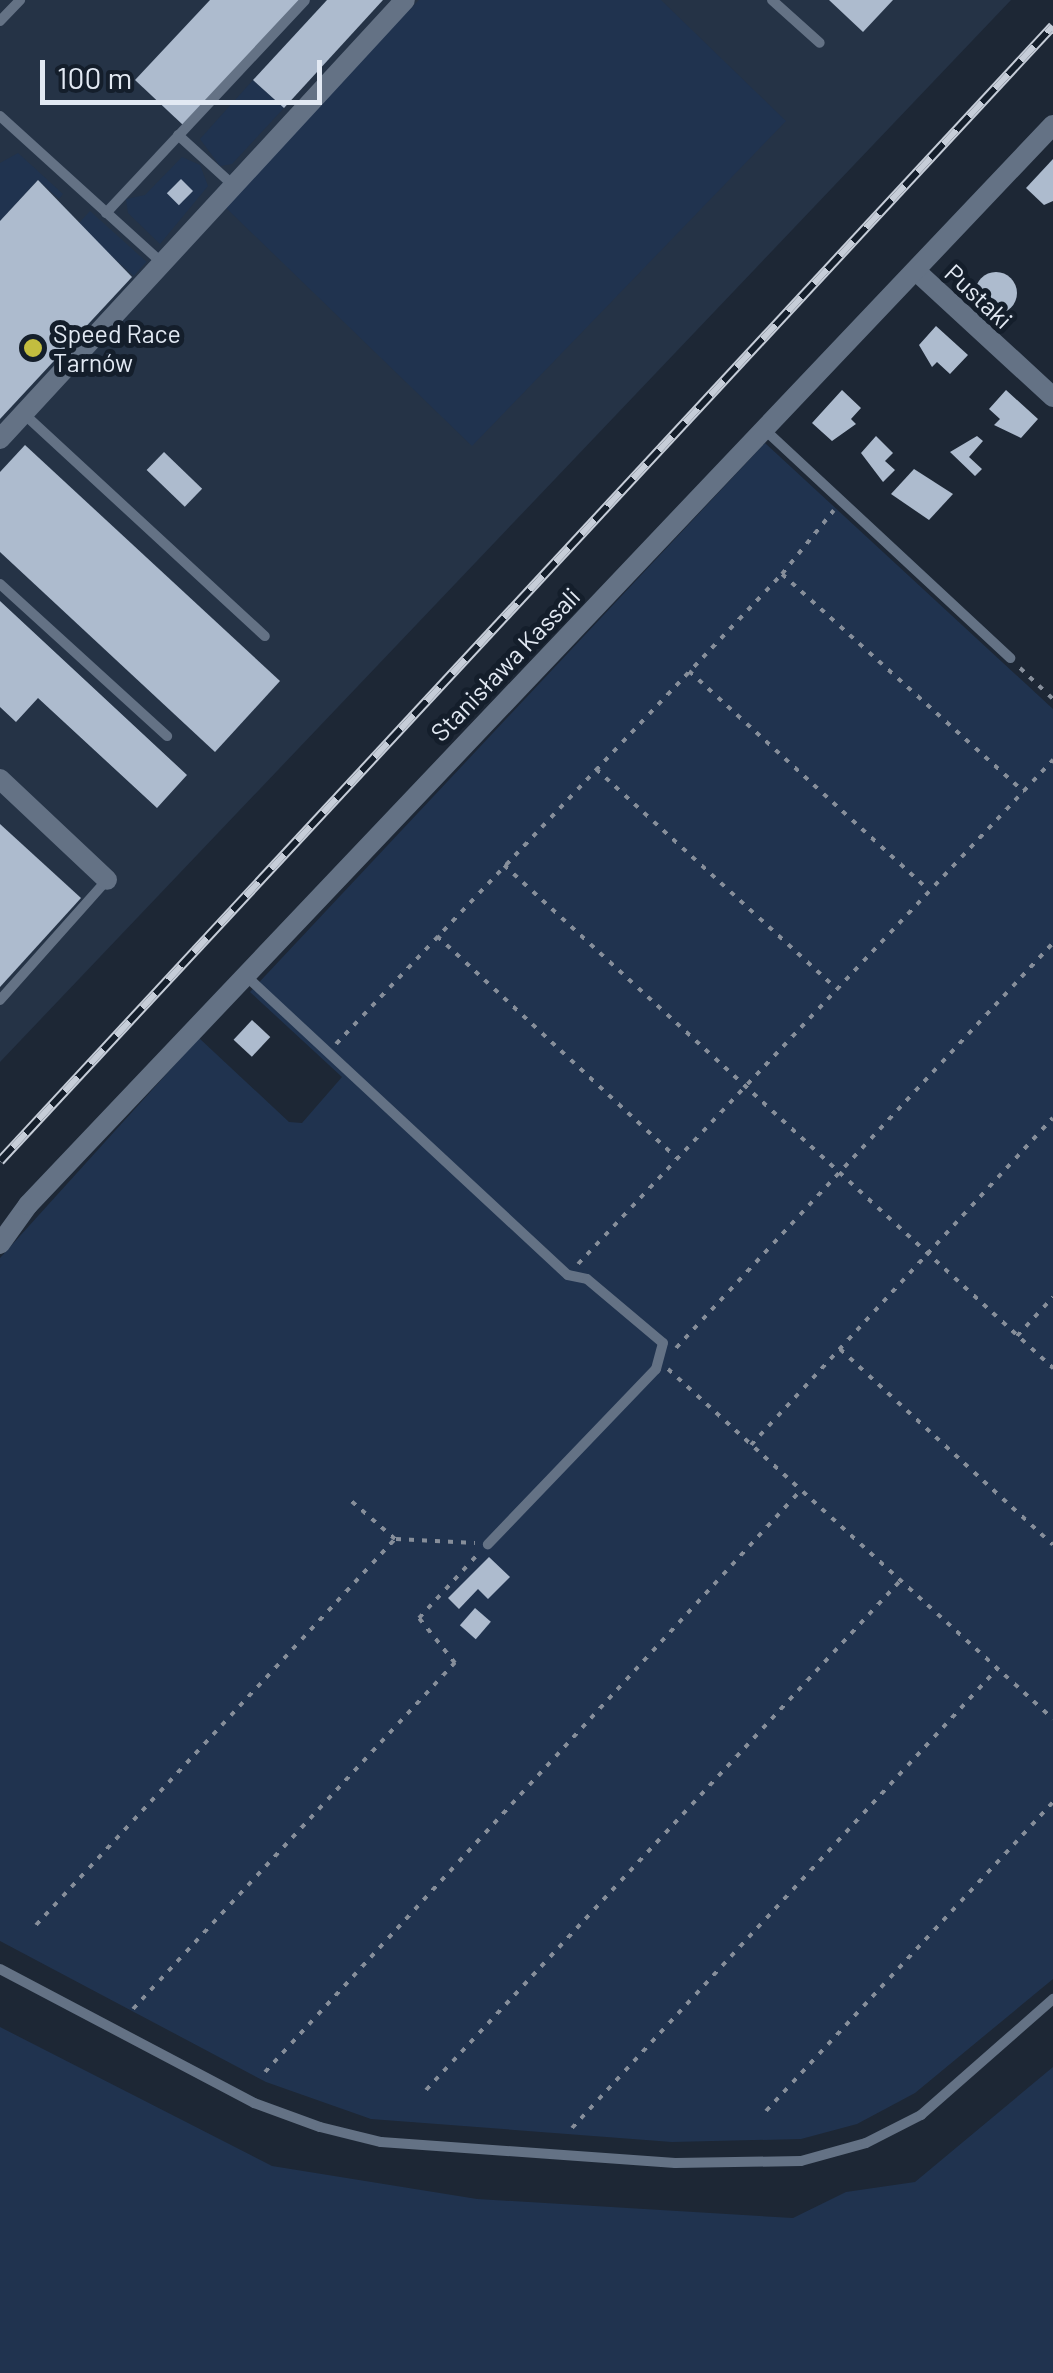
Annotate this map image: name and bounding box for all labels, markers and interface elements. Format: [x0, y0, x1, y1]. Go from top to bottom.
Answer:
scale bar [45, 40, 328, 102]
text: 100 m [57, 59, 132, 95]
street label: Pustaki [939, 257, 1019, 335]
place label: Speed Race Tarnów [53, 319, 181, 378]
marker: Speed Race Tarnów [22, 337, 44, 359]
street label: Stanisława Kassali [424, 581, 586, 747]

